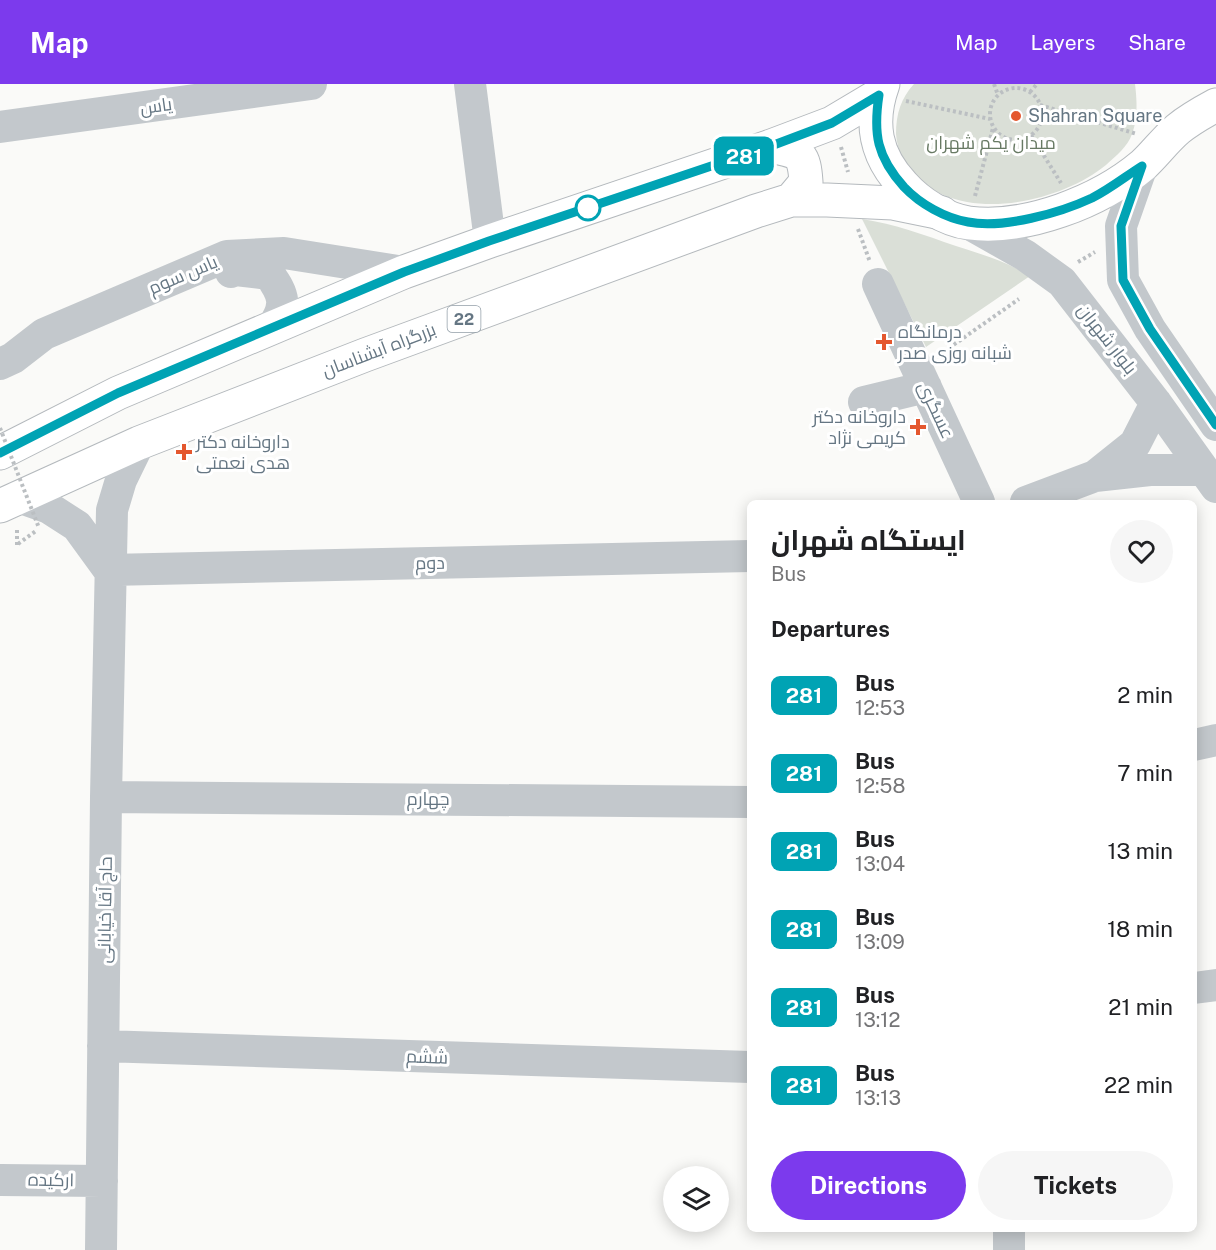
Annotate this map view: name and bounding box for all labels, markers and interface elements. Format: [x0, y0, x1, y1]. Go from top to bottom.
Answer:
text: Map [30, 26, 89, 59]
text: Map [955, 30, 998, 55]
text: Layers [1031, 30, 1095, 55]
text: Share [1128, 30, 1186, 55]
street label: یاس [139, 93, 174, 119]
place label: Shahran Square [1028, 105, 1162, 126]
marker: Shahran Square [1009, 109, 1023, 123]
park label: میدان یکم شهران [926, 132, 1056, 155]
line badge: 281 [710, 136, 778, 176]
text: 281 [726, 144, 762, 169]
unlabelled marker [575, 195, 601, 221]
street label: یاس سوم [145, 251, 221, 300]
street label: بلوار شهران [1073, 299, 1141, 379]
road number: 22 [448, 306, 480, 332]
street label: بزرگراه آبشناسان [319, 318, 439, 382]
place label: درمانگاه شبانه روزی صدر [897, 321, 1012, 364]
marker: درمانگاه شبانه روزی صدر [875, 333, 893, 351]
street label: عسگری [913, 378, 959, 442]
place label: داروخانه دکتر کریمی نژاد [811, 406, 906, 449]
marker: داروخانه دکتر کریمی نژاد [911, 420, 925, 434]
place label: داروخانه دكتر هدی نعمتی [195, 431, 290, 474]
marker: داروخانه دكتر هدی نعمتی [177, 445, 191, 459]
button: heart [1110, 520, 1173, 583]
text: ایستگاه شهران [771, 523, 966, 556]
street label: دوم [415, 552, 445, 575]
text: Bus [771, 562, 806, 586]
text: Departures [771, 616, 890, 642]
text: Bus [855, 670, 895, 696]
text: 2 min [1117, 682, 1173, 708]
text: 281 [786, 683, 822, 708]
text: 12:53 [855, 696, 905, 720]
text: Bus [855, 748, 895, 774]
text: 7 min [1117, 760, 1173, 786]
text: 281 [786, 761, 822, 786]
text: 12:58 [855, 774, 905, 798]
street label: چهارم [406, 788, 450, 811]
text: Bus [855, 826, 895, 852]
text: 13 min [1108, 838, 1173, 864]
text: 281 [786, 839, 822, 864]
text: 13:04 [855, 852, 905, 876]
street label: حاج آقا خیابانی [93, 856, 118, 964]
text: Bus [855, 904, 895, 930]
text: 18 min [1107, 916, 1173, 942]
text: 281 [786, 917, 822, 942]
text: 13:09 [855, 930, 905, 954]
text: Bus [855, 982, 895, 1008]
text: 21 min [1108, 994, 1173, 1020]
text: 281 [786, 995, 822, 1020]
text: 13:12 [855, 1008, 900, 1032]
street label: ششم [405, 1045, 448, 1070]
text: Bus [855, 1060, 895, 1086]
text: 22 min [1104, 1072, 1173, 1098]
text: 281 [786, 1073, 822, 1098]
text: 13:13 [855, 1086, 901, 1110]
button: Directions [771, 1151, 966, 1220]
button: Tickets [978, 1151, 1173, 1220]
map controls [663, 1166, 729, 1232]
button: layers [663, 1166, 729, 1232]
street label: ارکیده [28, 1169, 74, 1191]

